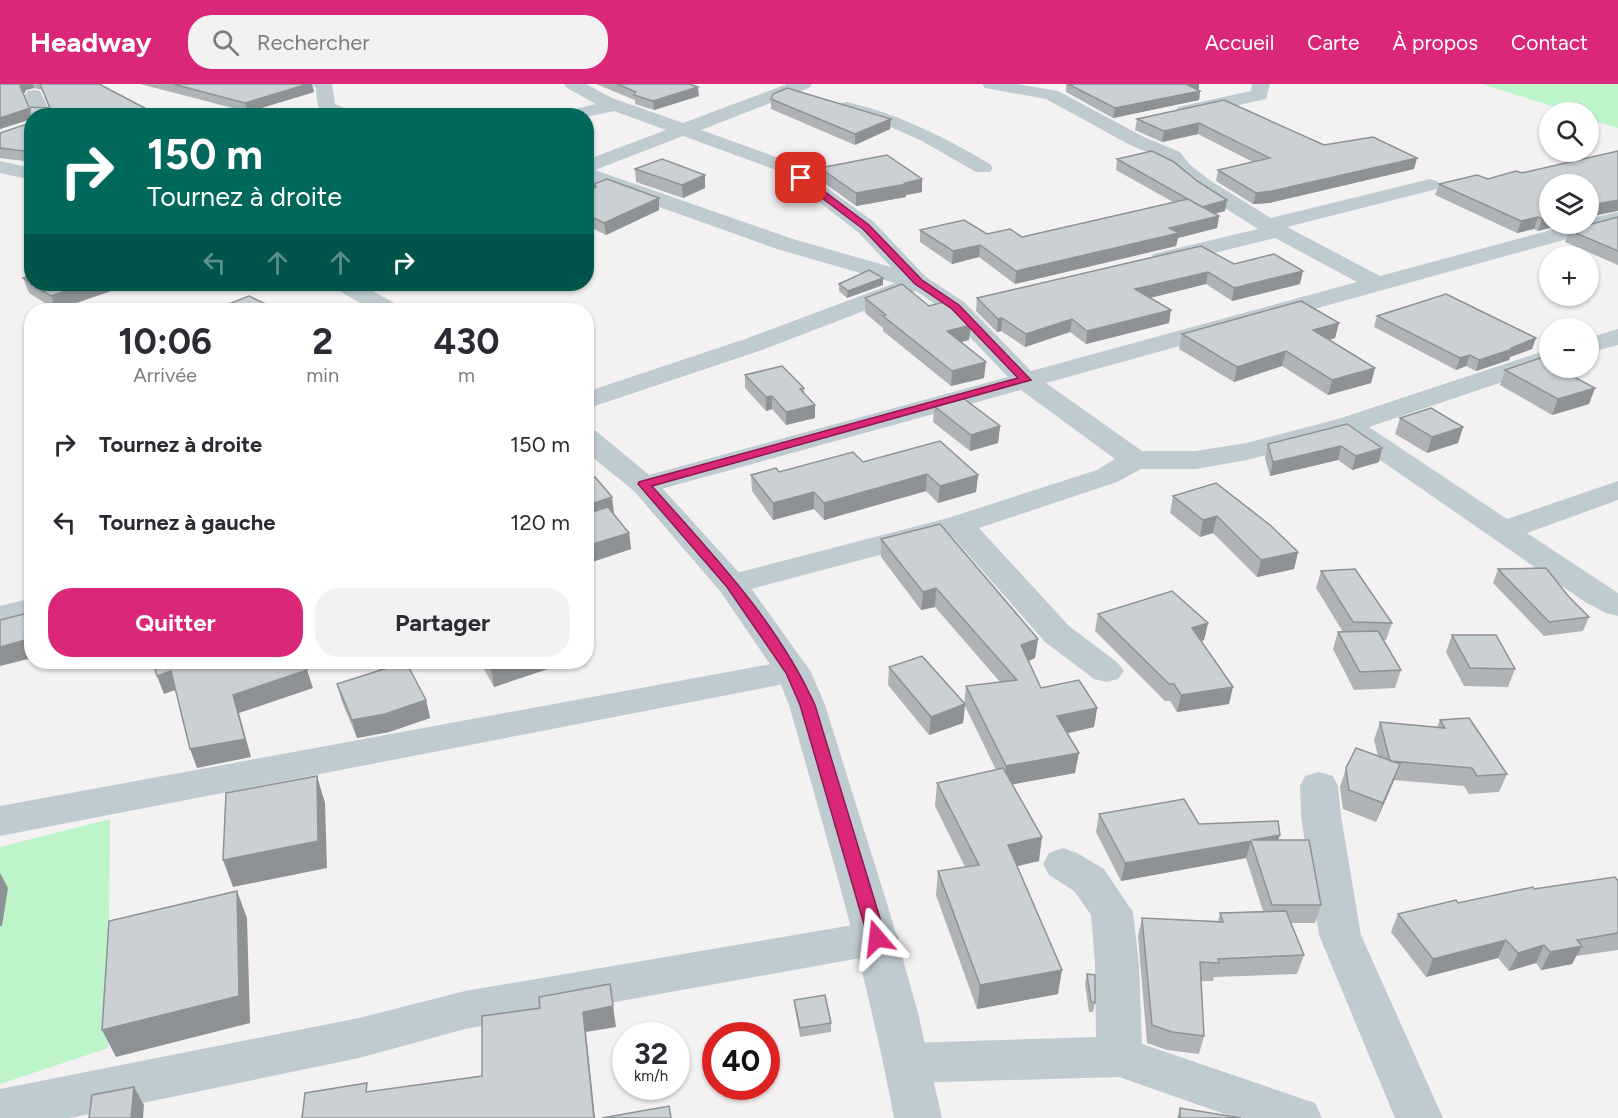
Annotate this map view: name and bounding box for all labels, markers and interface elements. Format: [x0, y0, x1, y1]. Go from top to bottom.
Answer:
search box [188, 15, 608, 69]
text: Headway [30, 25, 152, 59]
icon: search [209, 26, 242, 59]
text: Rechercher [257, 29, 370, 56]
text: Accueil [1205, 30, 1274, 55]
text: Carte [1307, 30, 1360, 55]
text: À propos [1393, 30, 1478, 55]
text: Contact [1511, 30, 1588, 55]
map controls [1539, 102, 1599, 378]
button: search [1539, 102, 1599, 162]
text: 150 m [147, 129, 263, 180]
icon: right [48, 132, 126, 210]
pin [775, 152, 826, 203]
icon: arrive [784, 161, 817, 194]
button: layers [1539, 174, 1599, 234]
text: Tournez à droite [147, 180, 342, 213]
icon: left [198, 246, 231, 279]
icon: ahead [261, 246, 294, 279]
icon: ahead [324, 246, 357, 279]
icon: right [387, 246, 420, 279]
button: + [1539, 246, 1599, 306]
button: − [1539, 318, 1599, 378]
text: 10:06 [118, 320, 212, 363]
text: 2 [312, 320, 333, 363]
text: 430 [433, 320, 500, 363]
text: Arrivée [133, 363, 197, 387]
text: min [306, 363, 339, 387]
text: m [458, 363, 475, 387]
icon: right [48, 428, 81, 461]
text: Tournez à droite [99, 431, 262, 458]
text: 150 m [510, 431, 570, 458]
icon: left [48, 506, 81, 539]
text: Tournez à gauche [99, 509, 275, 536]
text: 120 m [510, 509, 570, 536]
button: Quitter [48, 588, 303, 657]
button: Partager [315, 588, 570, 657]
position arrow [845, 906, 909, 970]
speed limit sign: 40 [702, 1022, 780, 1100]
text: 32 [634, 1035, 668, 1072]
text: km/h [634, 1067, 668, 1085]

